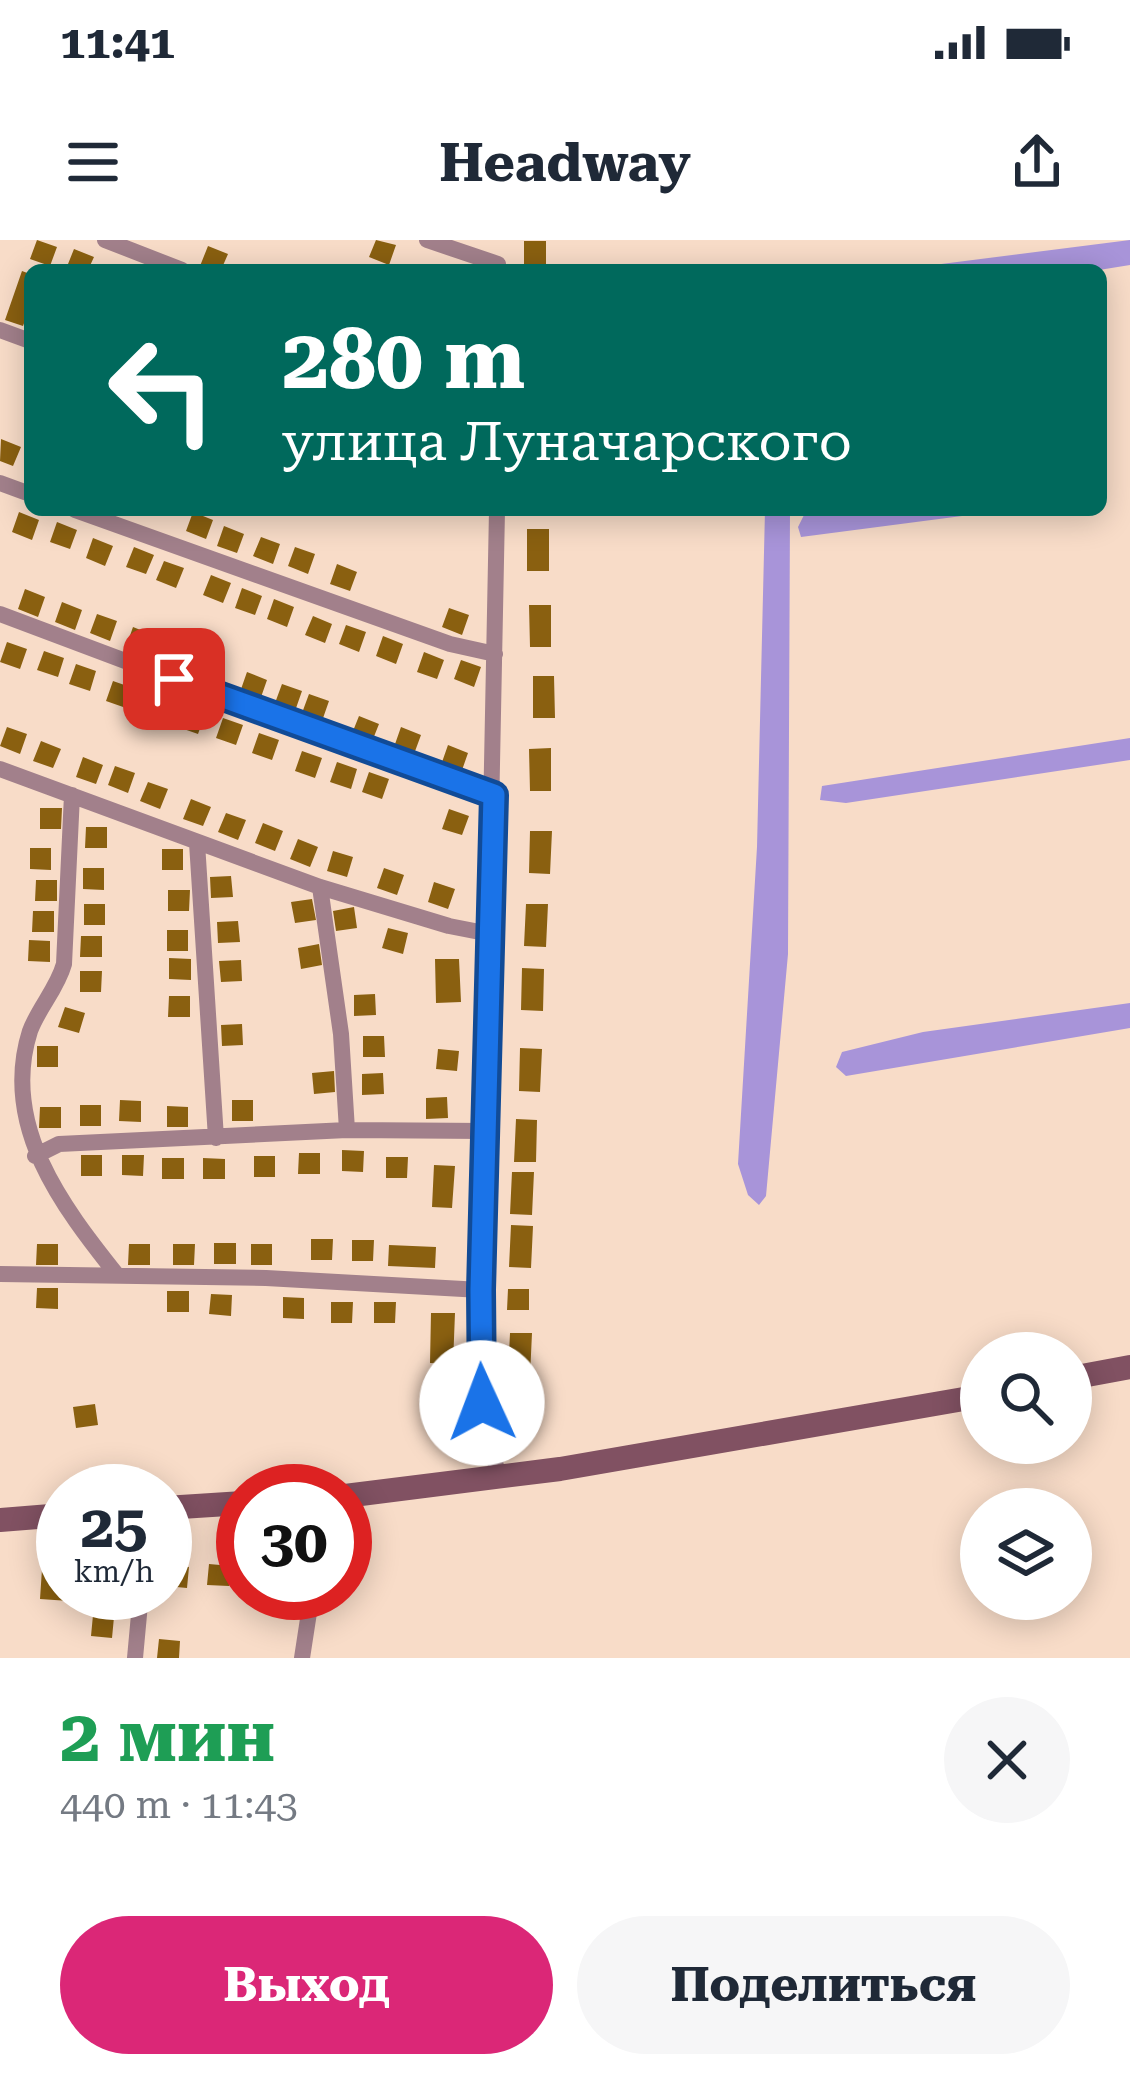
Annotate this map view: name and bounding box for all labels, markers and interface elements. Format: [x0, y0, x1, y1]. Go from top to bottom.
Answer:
text: 11:41 [60, 16, 175, 69]
icon: menu [60, 129, 126, 195]
icon: share [1004, 129, 1070, 195]
text: Headway [439, 131, 691, 194]
text: 280 m [282, 310, 525, 408]
icon: left [84, 312, 240, 468]
text: улица Луначарского [282, 410, 852, 473]
pin [123, 628, 225, 730]
icon: arrive [141, 646, 207, 712]
map controls [960, 1332, 1092, 1620]
button: search [960, 1332, 1092, 1464]
position arrow [419, 1340, 545, 1466]
speed limit sign: 30 [216, 1464, 372, 1620]
button: layers [960, 1488, 1092, 1620]
text: 25 [80, 1491, 148, 1562]
text: km/h [74, 1554, 154, 1589]
text: 2 мин [60, 1694, 275, 1779]
button: close [944, 1697, 1070, 1823]
text: 440 m · 11:43 [60, 1782, 298, 1828]
button: Выход [60, 1916, 553, 2054]
button: Поделиться [577, 1916, 1070, 2054]

